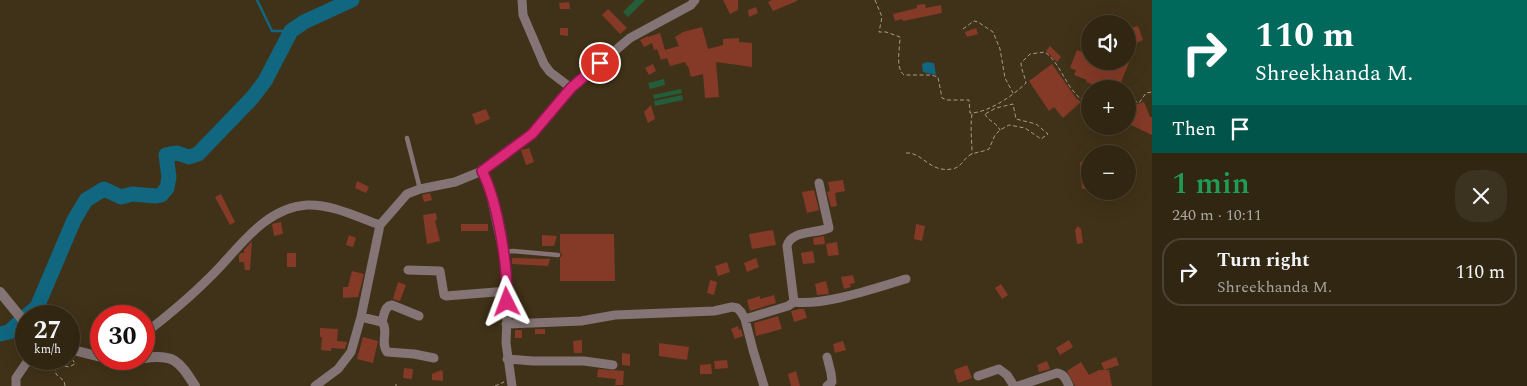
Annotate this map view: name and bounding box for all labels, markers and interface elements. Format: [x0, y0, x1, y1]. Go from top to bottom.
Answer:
text: 110 m [1255, 9, 1354, 62]
map controls [1081, 15, 1136, 200]
button: sound [1081, 15, 1136, 70]
icon: right [1172, 20, 1237, 85]
pin [579, 42, 621, 84]
icon: arrive [586, 49, 614, 77]
text: Shreekhanda M. [1255, 57, 1413, 90]
button: + [1081, 80, 1136, 135]
text: Then [1172, 115, 1216, 144]
icon: arrive [1226, 115, 1254, 143]
button: − [1081, 145, 1136, 200]
text: 1 min [1172, 161, 1250, 207]
button: close [1455, 170, 1507, 222]
text: 240 m · 10:11 [1172, 203, 1262, 227]
text: Turn right [1217, 246, 1310, 275]
icon: right [1174, 258, 1202, 286]
text: 110 m [1455, 258, 1505, 287]
position arrow [480, 275, 532, 327]
text: Shreekhanda M. [1217, 275, 1332, 299]
speed limit sign: 30 [90, 305, 155, 370]
text: 27 [33, 312, 62, 350]
text: km/h [34, 340, 61, 359]

